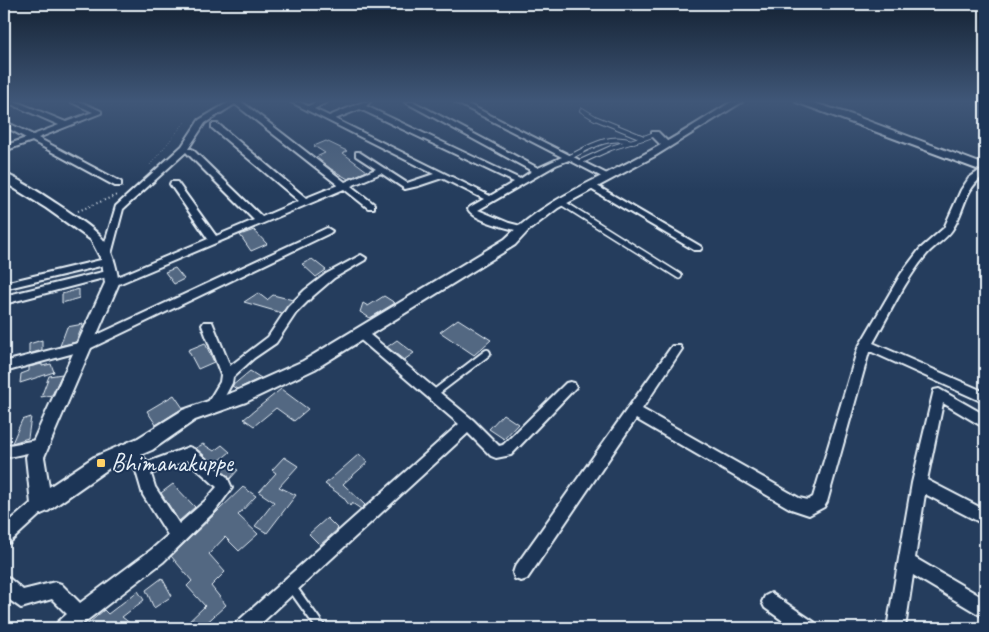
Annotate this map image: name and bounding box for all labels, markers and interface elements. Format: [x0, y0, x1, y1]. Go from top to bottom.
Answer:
place label: Bhimanakuppe [111, 447, 235, 479]
marker: Bhimanakuppe [95, 457, 107, 469]

